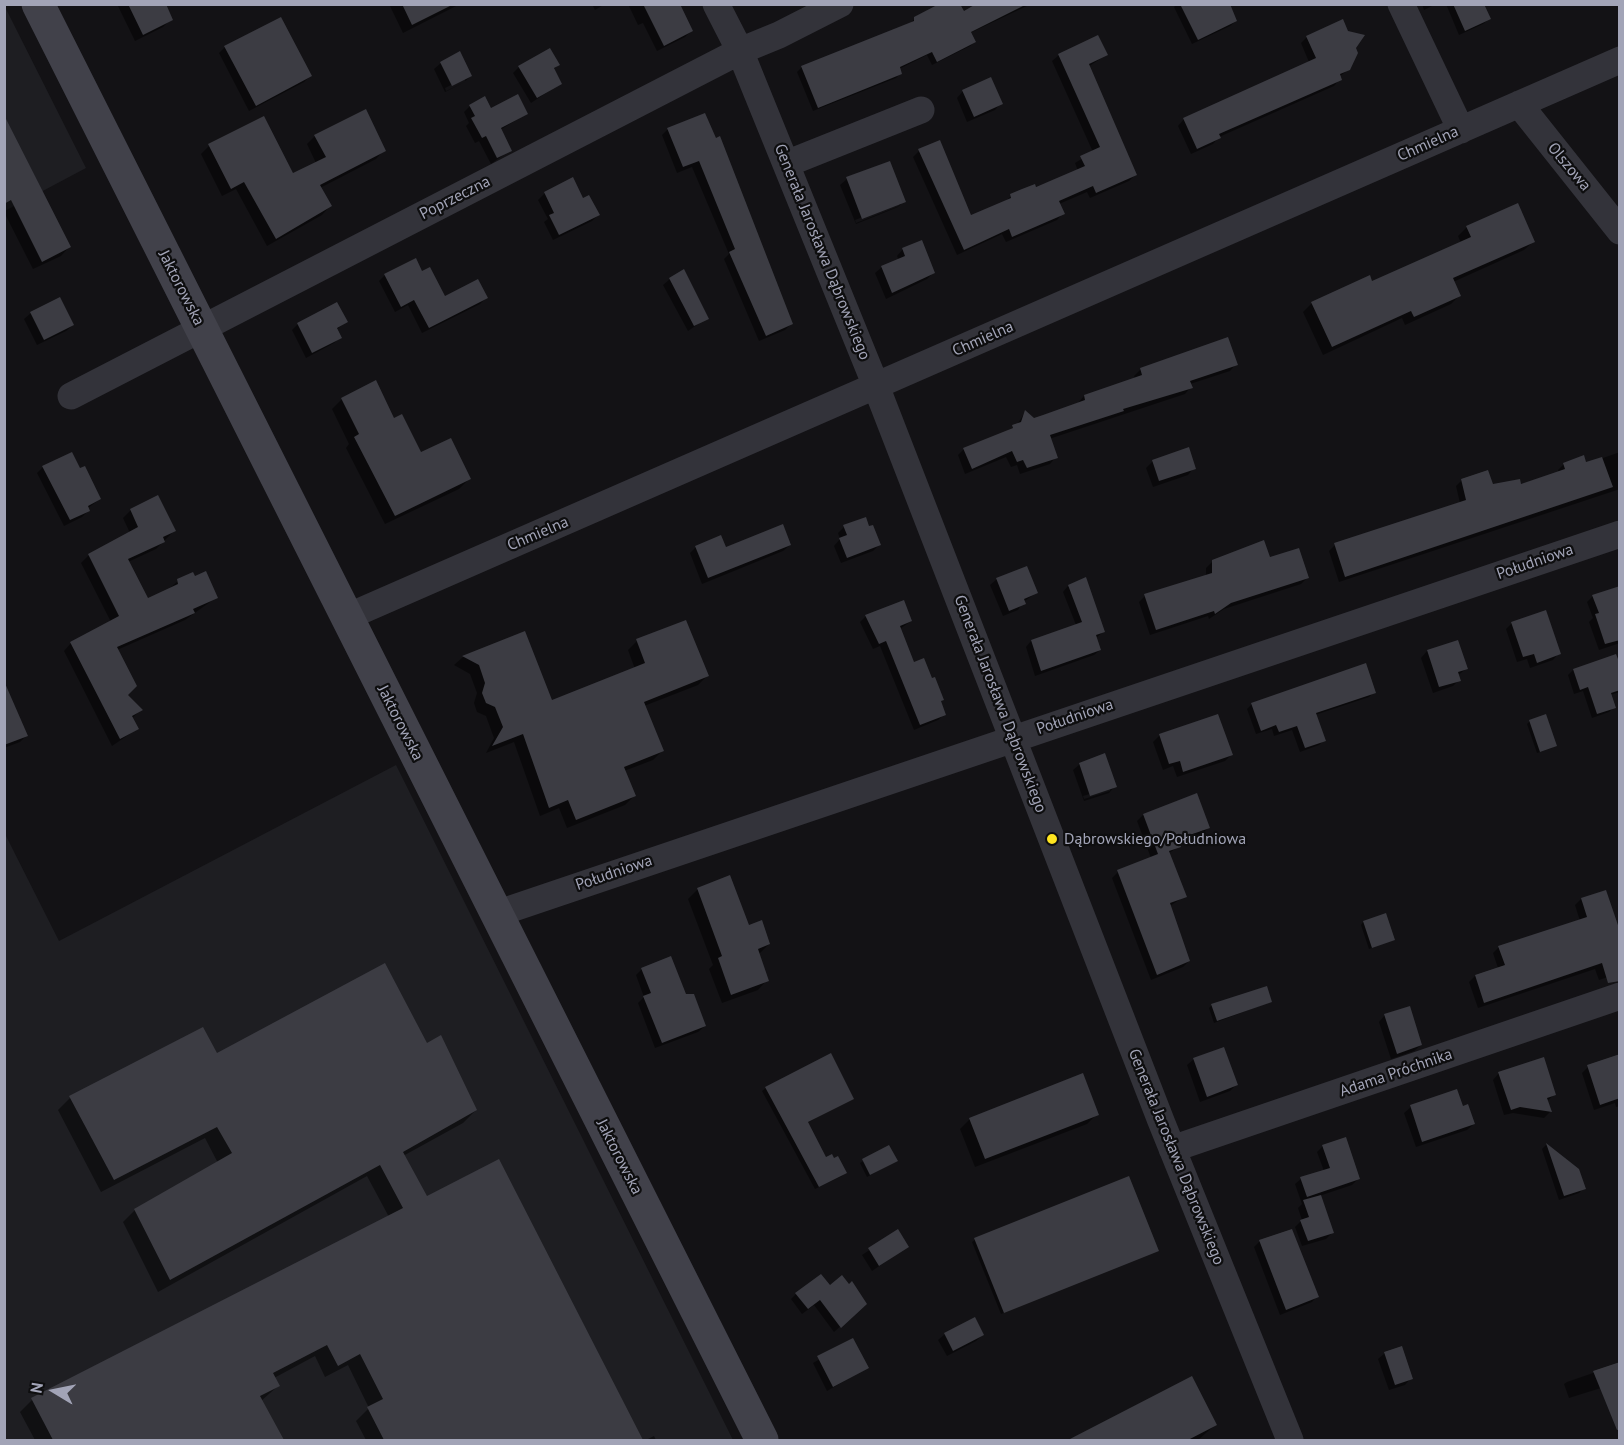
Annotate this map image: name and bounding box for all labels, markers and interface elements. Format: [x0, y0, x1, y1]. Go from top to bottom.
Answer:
street label: Chmielna [1395, 122, 1461, 166]
street label: Olszowa [1543, 139, 1595, 195]
street label: Generała Jarosława Dąbrowskiego [770, 141, 874, 363]
street label: Poprzeczna [416, 172, 494, 224]
street label: Jaktorowska [154, 247, 208, 329]
street label: Chmielna [950, 317, 1016, 361]
street label: Chmielna [504, 513, 572, 555]
street label: Południowa [1494, 540, 1576, 584]
street label: Generała Jarosława Dąbrowskiego [950, 593, 1050, 815]
street label: Jaktorowska [373, 682, 427, 764]
street label: Południowa [1034, 695, 1116, 739]
place label: Dąbrowskiego/Południowa [1064, 829, 1246, 849]
marker: Dąbrowskiego/Południowa [1045, 832, 1059, 846]
street label: Południowa [573, 851, 655, 895]
street label: Adama Próchnika [1337, 1045, 1455, 1101]
street label: Generała Jarosława Dąbrowskiego [1124, 1046, 1228, 1268]
street label: Jaktorowska [592, 1116, 646, 1198]
north arrow [24, 1361, 84, 1421]
text: N [26, 1381, 47, 1395]

